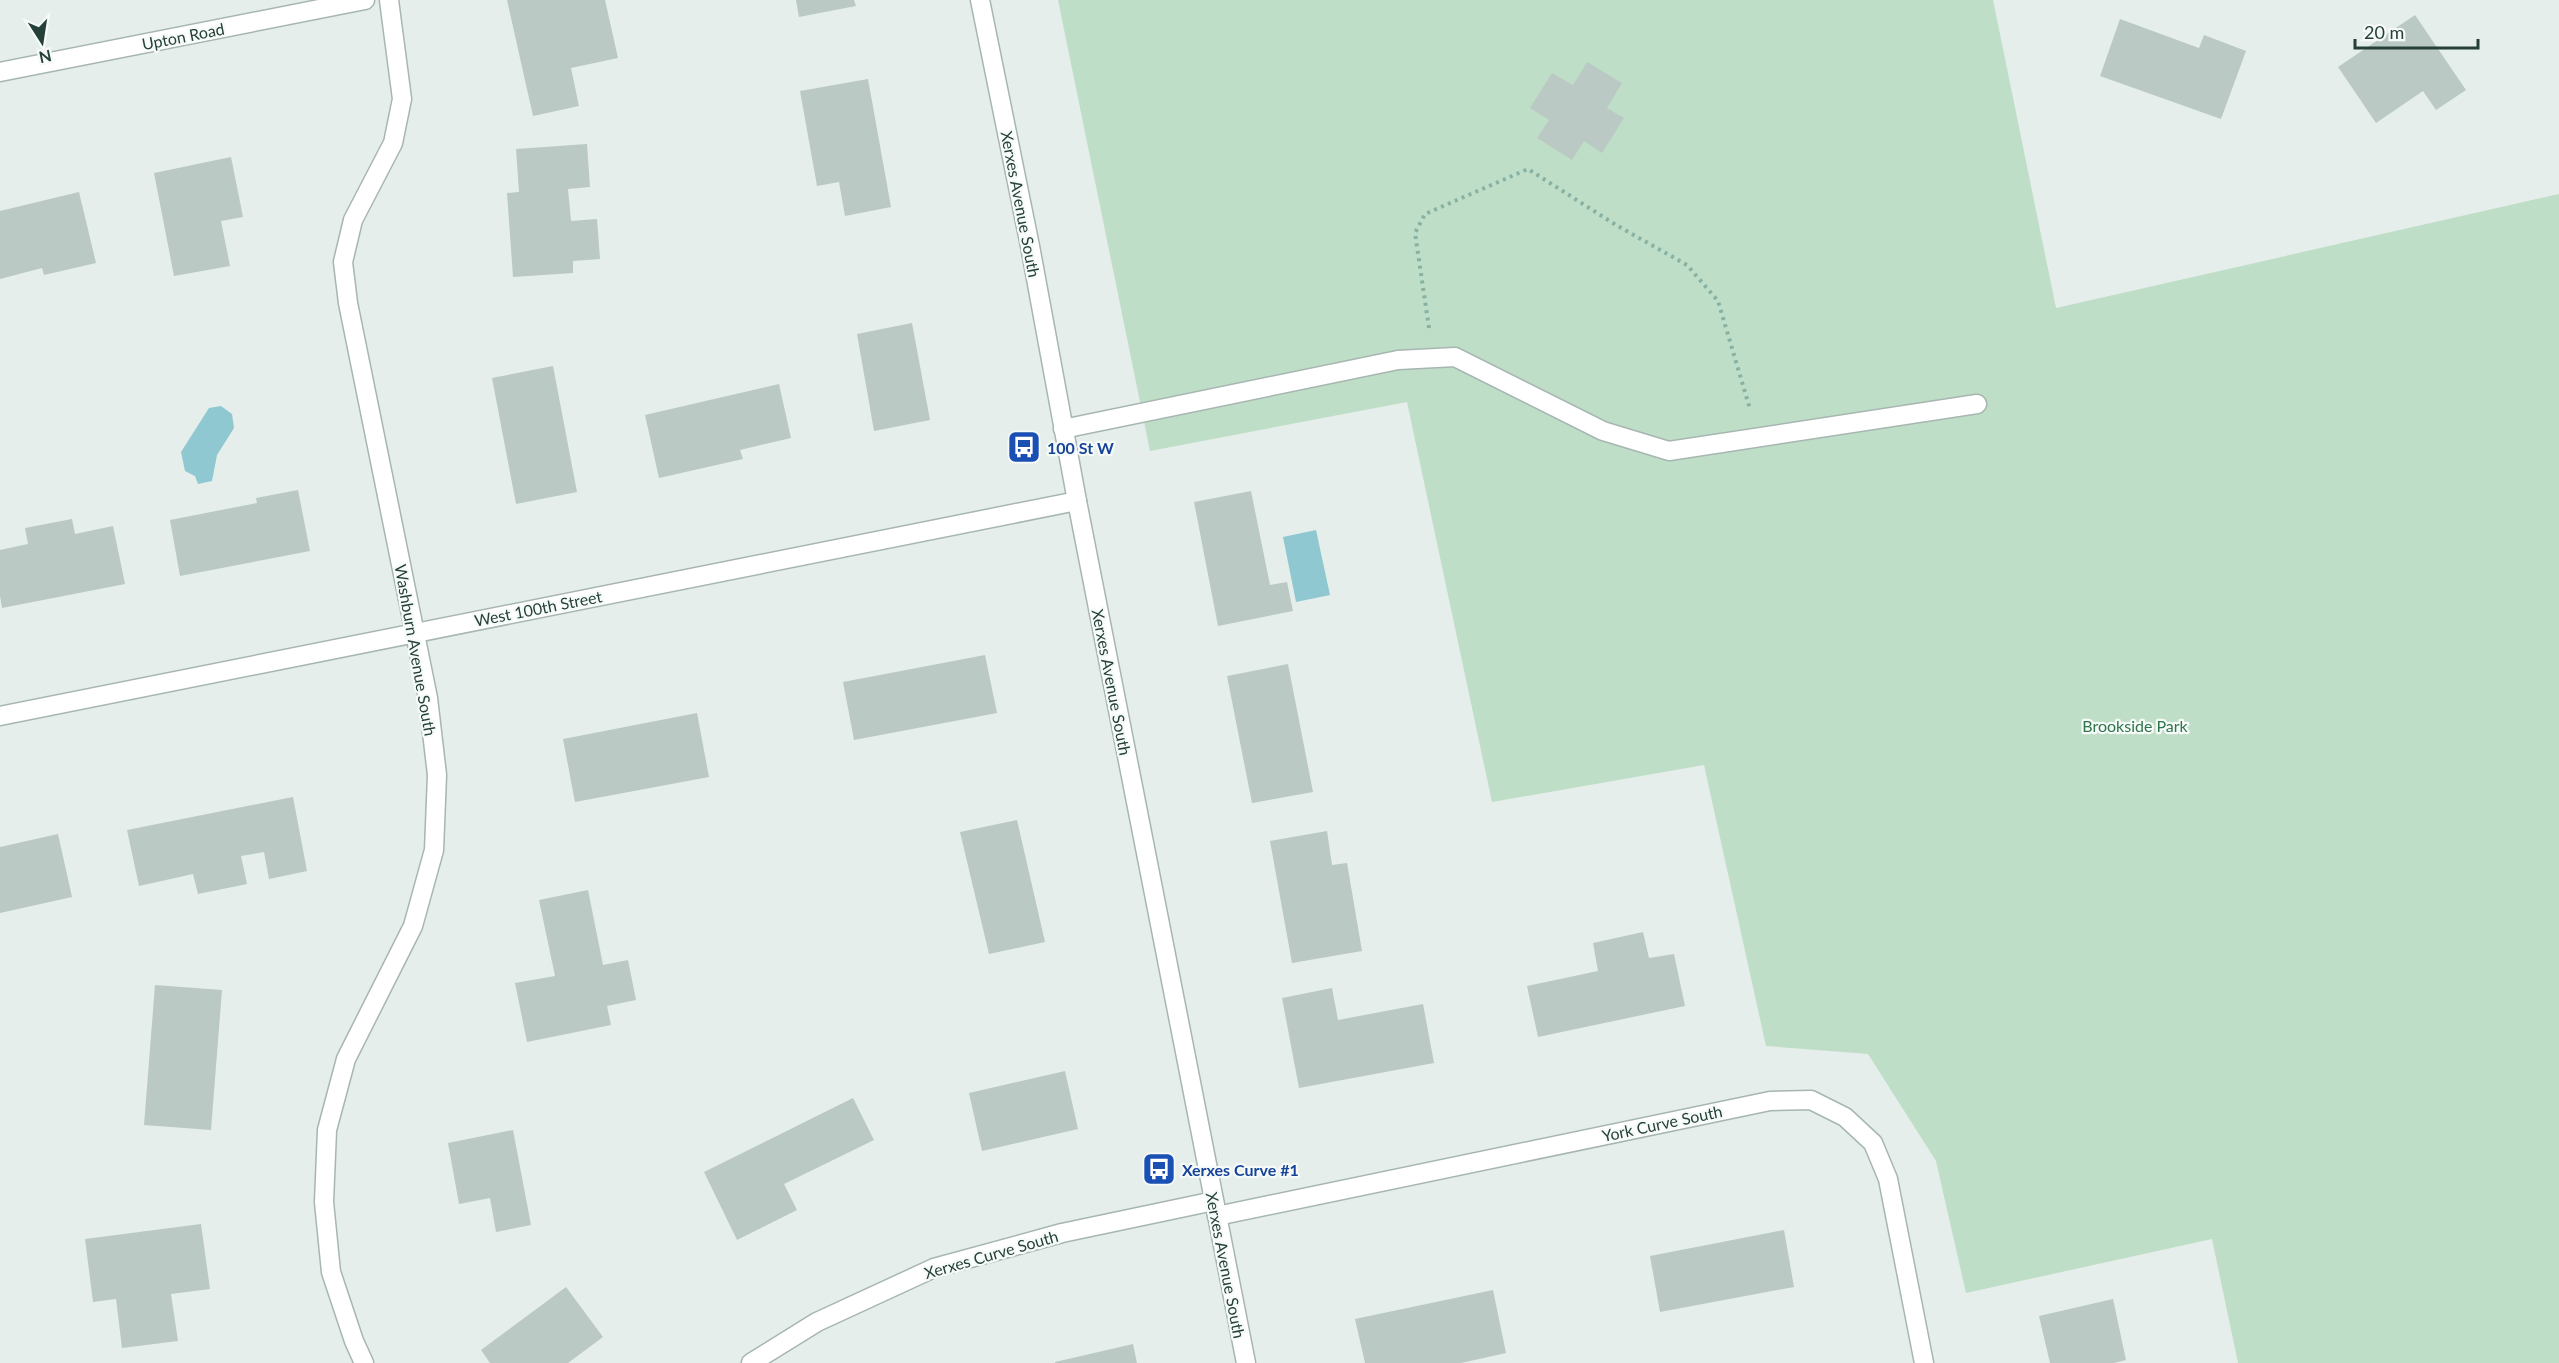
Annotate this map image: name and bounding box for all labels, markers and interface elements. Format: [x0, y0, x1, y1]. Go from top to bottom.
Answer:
north arrow [12, 12, 72, 72]
scale bar [2355, 12, 2478, 50]
street label: Upton Road [140, 19, 226, 53]
text: 20 m [2364, 21, 2404, 43]
text: N [37, 47, 53, 68]
street label: Xerxes Avenue South [997, 129, 1045, 279]
bus stop icon: 100 St W [1006, 429, 1042, 465]
place label: 100 St W [1047, 438, 1114, 457]
street label: Washburn Avenue South [392, 563, 440, 737]
street label: West 100th Street [473, 586, 604, 630]
street label: Xerxes Avenue South [1088, 607, 1136, 757]
park label: Brookside Park [2082, 716, 2189, 735]
street label: York Curve South [1600, 1101, 1724, 1145]
bus stop icon: Xerxes Curve #1 [1141, 1151, 1177, 1187]
place label: Xerxes Curve #1 [1182, 1160, 1299, 1179]
street label: Xerxes Avenue South [1202, 1190, 1250, 1340]
street label: Xerxes Curve South [922, 1226, 1060, 1282]

